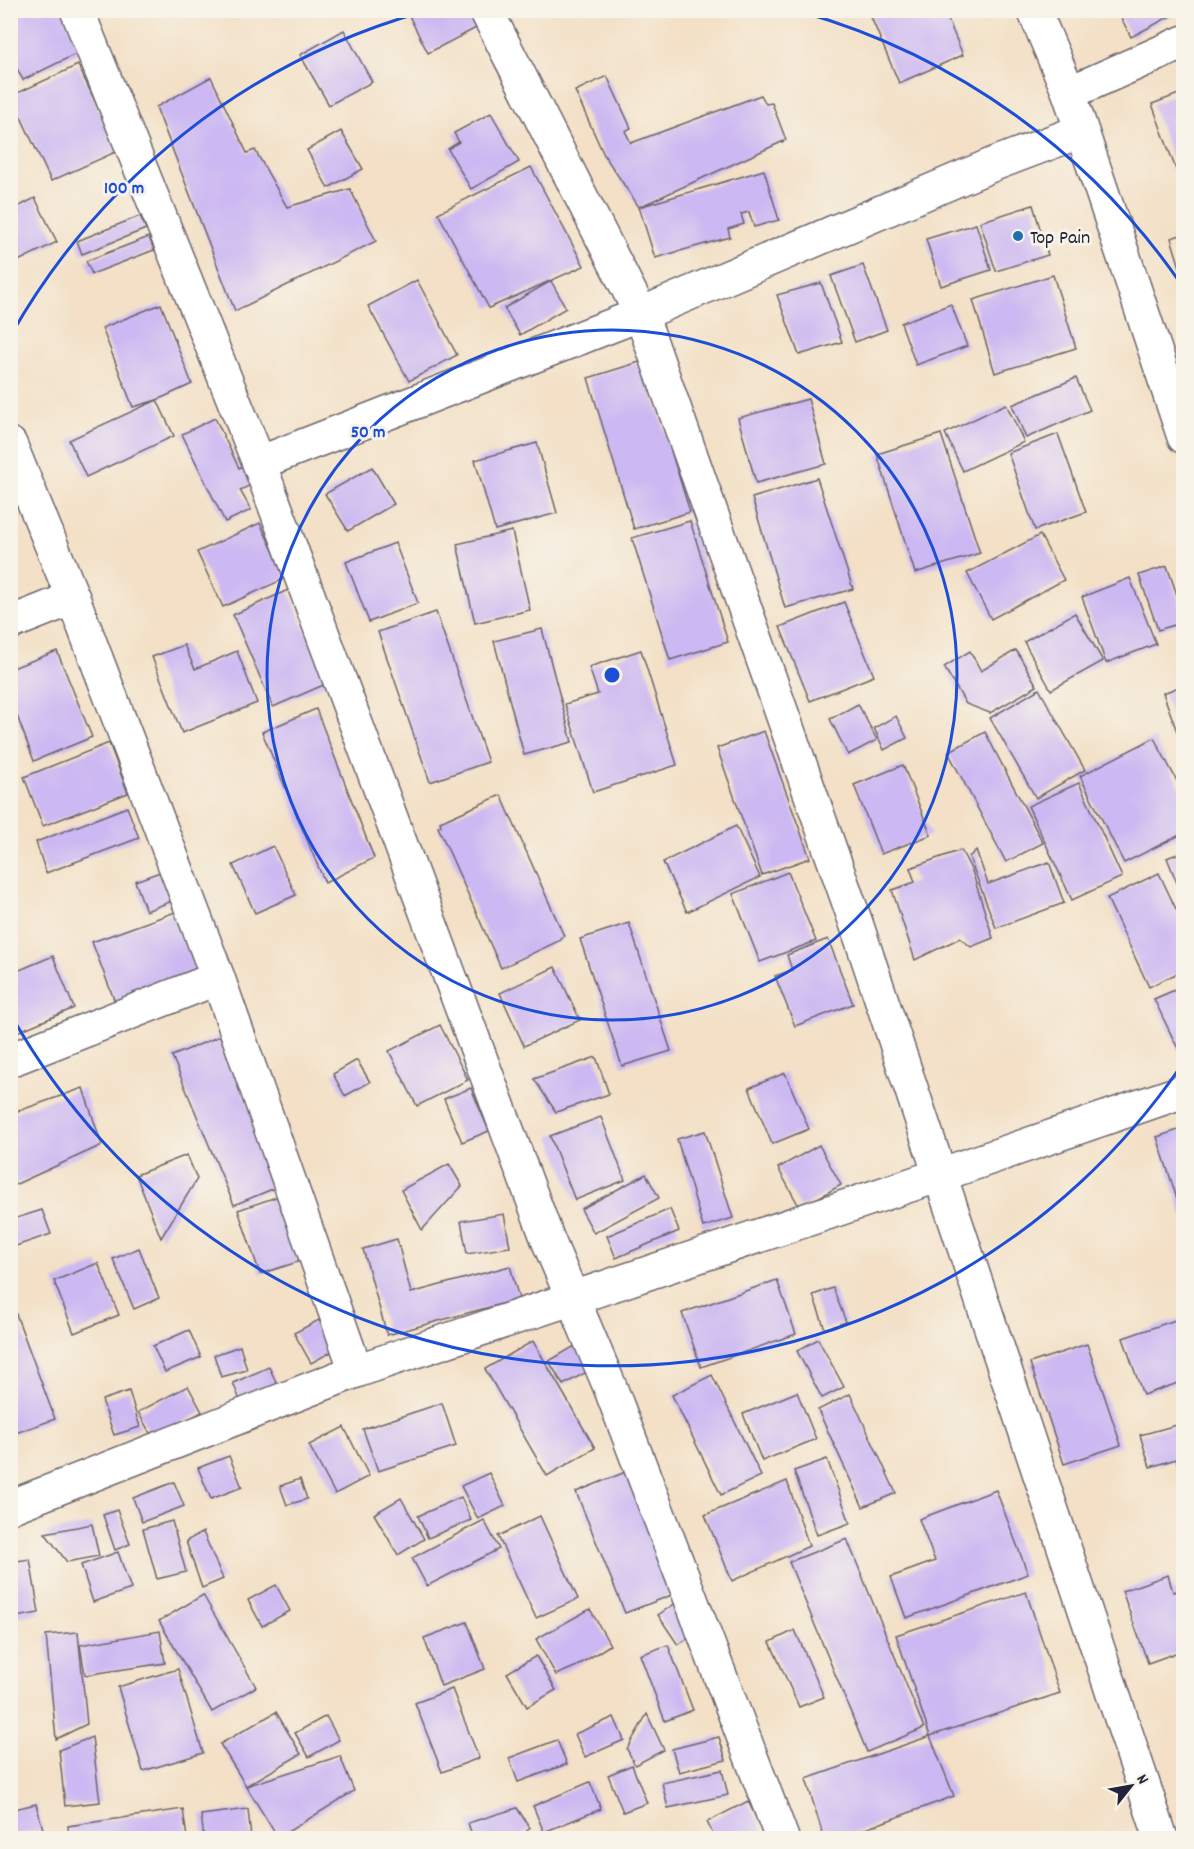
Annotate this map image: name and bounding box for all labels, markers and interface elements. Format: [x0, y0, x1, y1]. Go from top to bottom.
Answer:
text: 100 m [104, 177, 144, 202]
place label: Top Pain [1030, 225, 1090, 253]
marker: Top Pain [1011, 229, 1025, 243]
text: 50 m [351, 421, 385, 446]
centre of rings [602, 665, 622, 685]
north arrow [1101, 1756, 1161, 1816]
text: N [1130, 1770, 1154, 1789]

